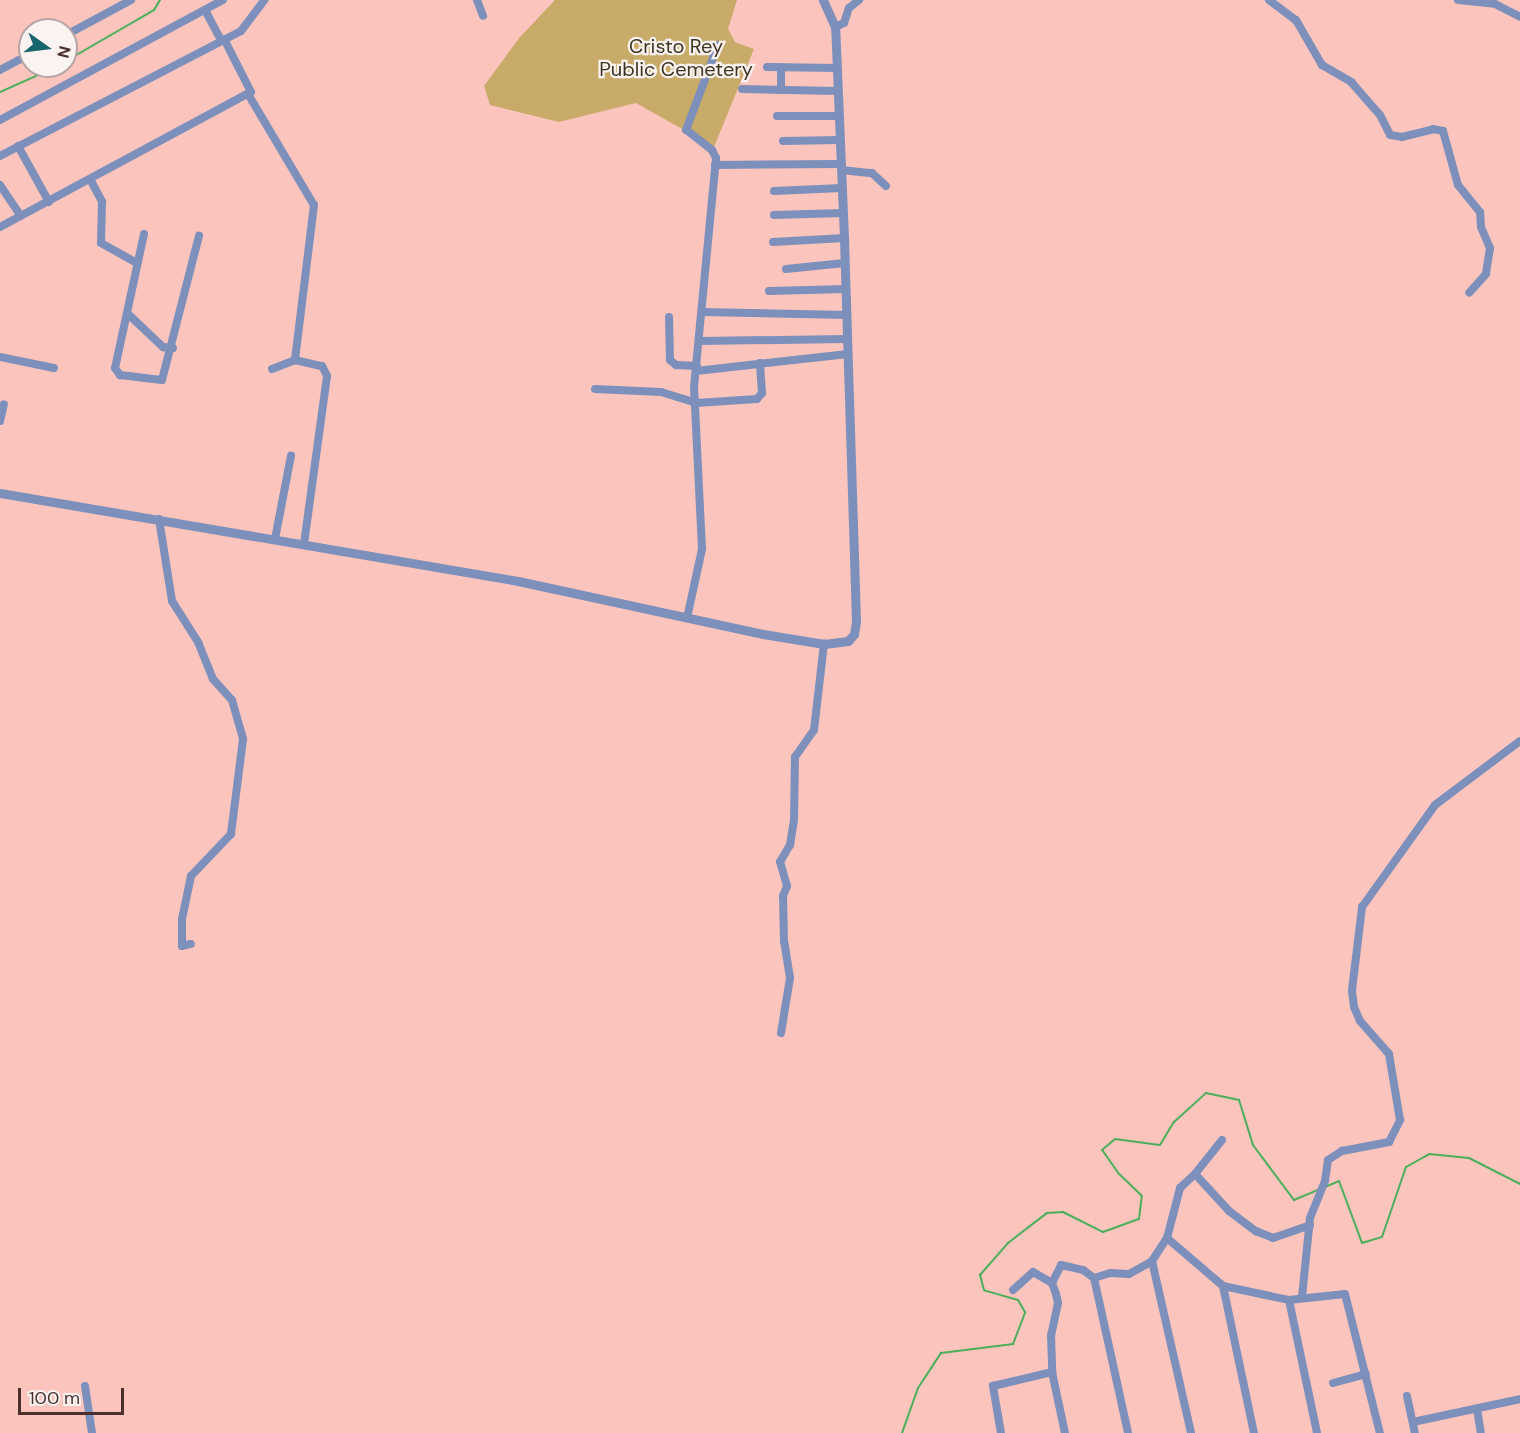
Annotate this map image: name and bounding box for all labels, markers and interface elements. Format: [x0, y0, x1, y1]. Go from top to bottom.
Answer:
north arrow [18, 18, 78, 78]
park label: Cristo Rey Public Cemetery [599, 35, 753, 82]
text: N [52, 44, 76, 60]
scale bar [21, 1376, 128, 1414]
text: 100 m [29, 1386, 80, 1410]

